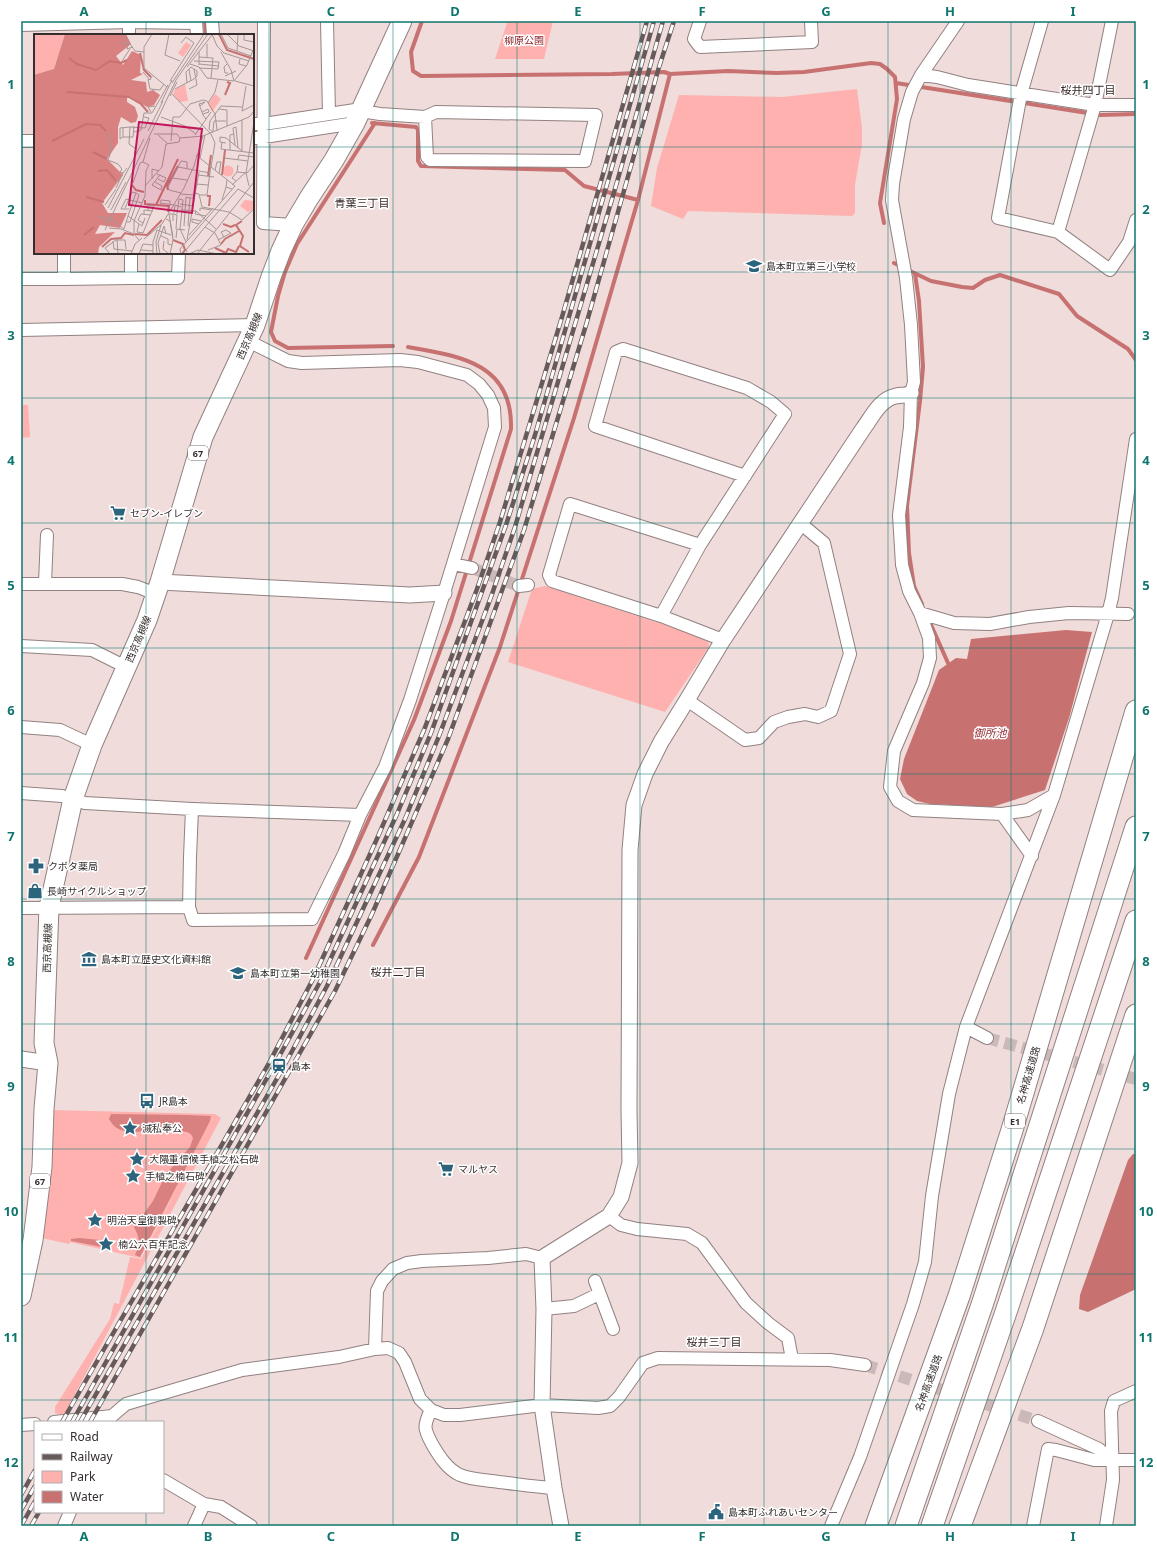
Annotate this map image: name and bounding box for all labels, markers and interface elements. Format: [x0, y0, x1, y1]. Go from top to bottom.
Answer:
text: A [80, 2, 89, 20]
text: B [204, 2, 212, 20]
text: C [327, 2, 335, 20]
text: D [450, 2, 460, 20]
text: E [574, 2, 582, 20]
text: F [698, 2, 706, 20]
text: G [821, 2, 831, 20]
text: H [945, 2, 955, 20]
text: I [1070, 2, 1076, 20]
park label: 柳原公園 [504, 33, 544, 47]
inset map [34, 34, 254, 254]
text: 1 [7, 75, 15, 93]
text: 1 [1142, 75, 1150, 93]
district label: 桜井四丁目 [1061, 82, 1116, 97]
district label: 青葉三丁目 [335, 195, 390, 210]
text: 2 [7, 200, 15, 218]
text: 2 [1142, 200, 1150, 218]
school or university icon: 島本町立第三小学校 [745, 257, 763, 275]
place label: 島本町立第三小学校 [766, 259, 856, 273]
street label: 西京高槻線 [233, 310, 265, 362]
text: 3 [7, 326, 15, 344]
text: 3 [1142, 326, 1150, 344]
road number: 67 [188, 446, 208, 460]
text: 4 [7, 451, 15, 469]
text: 4 [1142, 451, 1150, 469]
supermarket icon: セブン-イレブン [109, 504, 127, 522]
place label: セブン-イレブン [130, 506, 203, 520]
text: 5 [7, 576, 15, 594]
text: 5 [1142, 576, 1150, 594]
street label: 西京高槻線 [122, 613, 154, 665]
text: 6 [7, 701, 15, 719]
text: 6 [1142, 701, 1150, 719]
water label: 御所池 [974, 725, 1007, 740]
text: 7 [7, 827, 15, 845]
text: 7 [1142, 827, 1150, 845]
pharmacy icon: クボタ薬局 [27, 857, 45, 875]
place label: クボタ薬局 [48, 859, 98, 873]
shop icon: 長崎サイクルショップ [26, 882, 44, 900]
place label: 長崎サイクルショップ [47, 884, 147, 898]
street label: 西京高槻線 [39, 923, 55, 973]
museum icon: 島本町立歴史文化資料館 [80, 950, 98, 968]
text: 8 [7, 952, 15, 970]
place label: 島本町立歴史文化資料館 [101, 952, 211, 966]
text: 8 [1142, 952, 1150, 970]
school or university icon: 島本町立第一幼稚園 [229, 964, 247, 982]
district label: 桜井二丁目 [371, 964, 426, 979]
place label: 島本町立第一幼稚園 [250, 966, 340, 980]
street label: 名神高速道路 [1013, 1044, 1043, 1106]
station icon: 島本 [270, 1057, 288, 1075]
place label: 島本 [291, 1059, 311, 1073]
text: 9 [7, 1077, 15, 1095]
text: 9 [1142, 1077, 1150, 1095]
bus stop icon: JR島本 [138, 1092, 156, 1110]
place label: JR島本 [158, 1094, 188, 1108]
road number: E1 [1005, 1114, 1025, 1128]
place icon: 滅私奉公 [121, 1119, 139, 1137]
place label: 滅私奉公 [142, 1121, 182, 1135]
place icon: 大隈重信候手植之松石碑 [128, 1150, 146, 1168]
place label: 大隈重信候手植之松石碑 [149, 1152, 259, 1166]
supermarket icon: マルヤス [437, 1160, 455, 1178]
place label: マルヤス [458, 1162, 498, 1176]
place icon: 手植之楠石碑 [124, 1167, 142, 1185]
place label: 手植之楠石碑 [145, 1169, 205, 1183]
road number: 67 [30, 1174, 50, 1188]
text: 10 [4, 1202, 18, 1220]
text: 10 [1139, 1202, 1153, 1220]
place icon: 明治天皇御製碑 [86, 1211, 104, 1229]
place label: 明治天皇御製碑 [107, 1213, 177, 1227]
place icon: 楠公六百年記念 [97, 1235, 115, 1253]
place label: 楠公六百年記念 [118, 1237, 188, 1251]
text: 11 [4, 1328, 18, 1346]
text: 11 [1139, 1328, 1153, 1346]
district label: 桜井三丁目 [687, 1334, 742, 1349]
street label: 名神高速道路 [911, 1352, 945, 1414]
legend [34, 1421, 164, 1513]
text: Road [70, 1428, 99, 1445]
text: Railway [70, 1448, 114, 1465]
text: 12 [4, 1453, 18, 1471]
text: 12 [1139, 1453, 1153, 1471]
text: Park [70, 1468, 96, 1485]
text: Water [70, 1488, 104, 1505]
public building icon: 島本町ふれあいセンター [707, 1503, 725, 1521]
place label: 島本町ふれあいセンター [728, 1505, 838, 1519]
text: A [80, 1527, 89, 1545]
text: B [204, 1527, 212, 1545]
text: C [327, 1527, 335, 1545]
text: D [450, 1527, 460, 1545]
text: E [574, 1527, 582, 1545]
text: F [698, 1527, 706, 1545]
text: G [821, 1527, 831, 1545]
text: H [945, 1527, 955, 1545]
text: I [1070, 1527, 1076, 1545]

